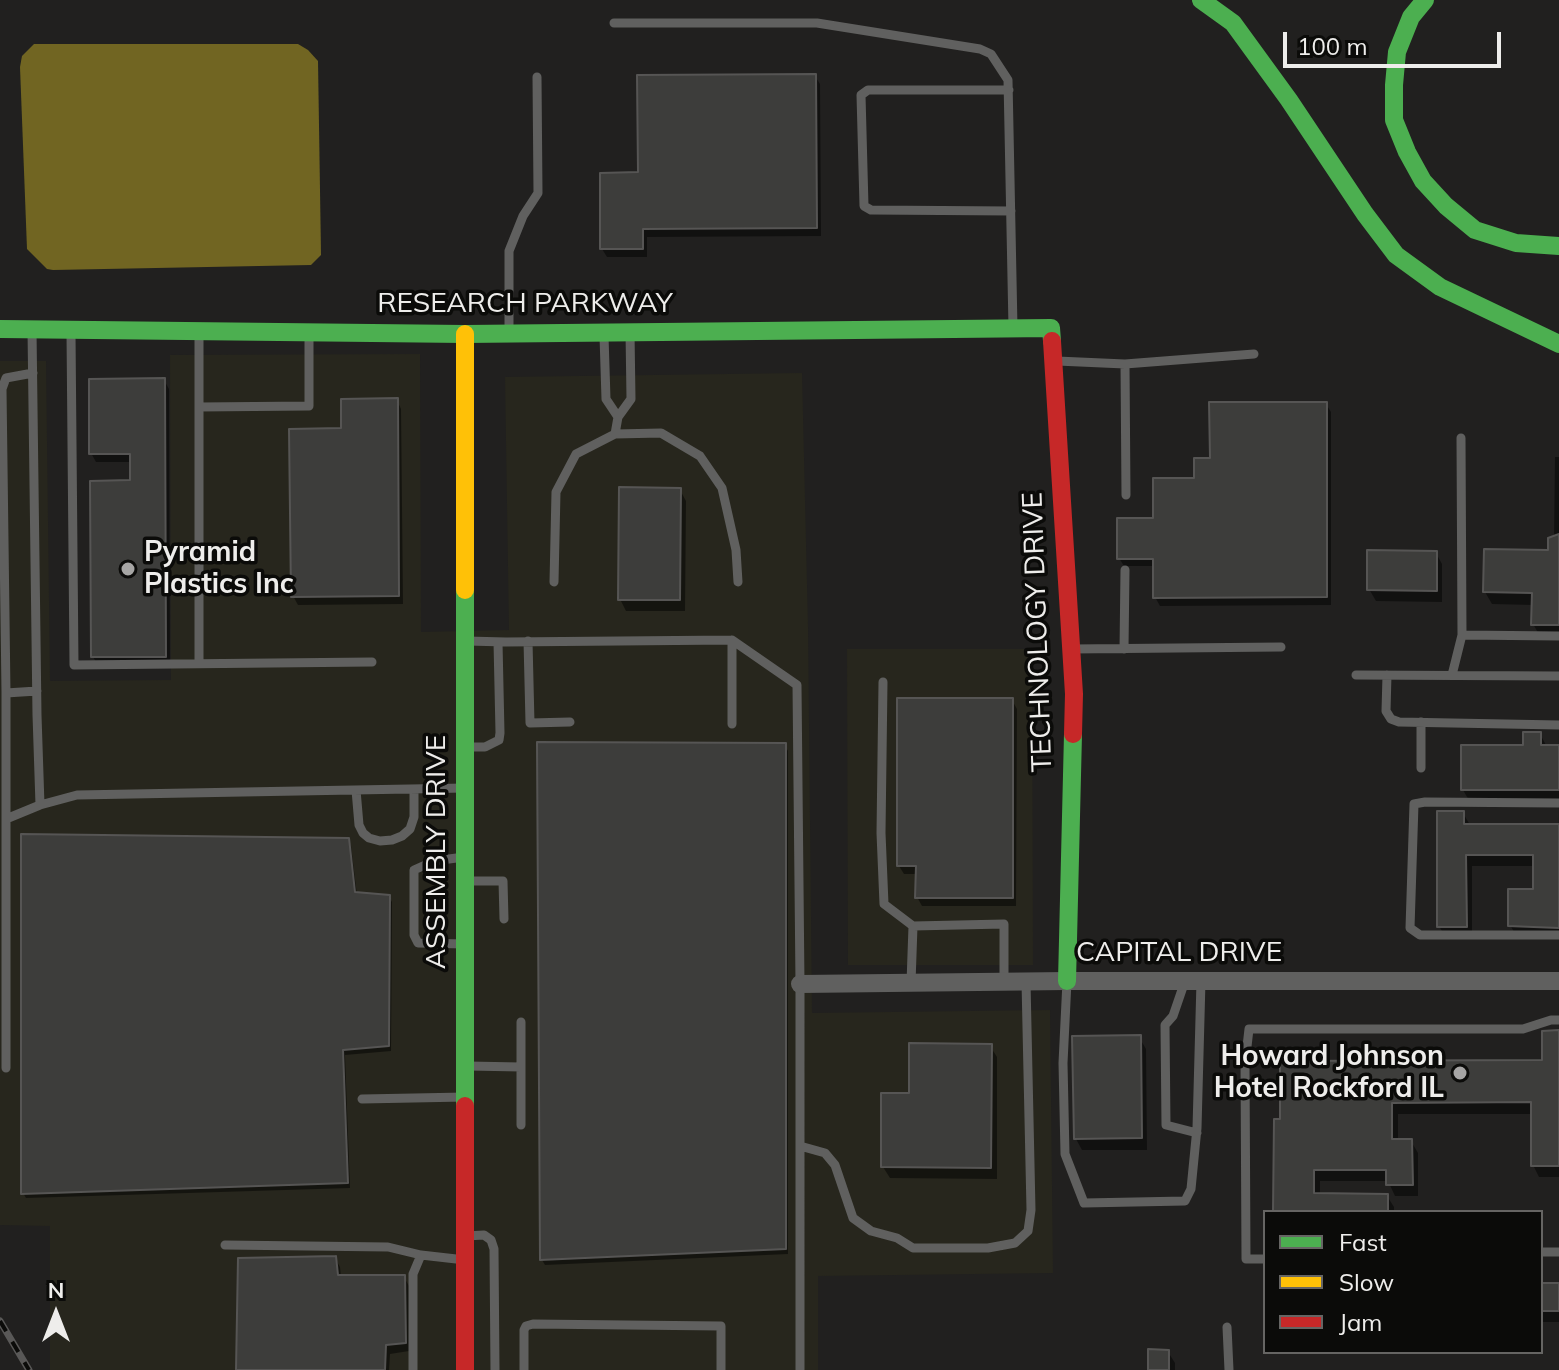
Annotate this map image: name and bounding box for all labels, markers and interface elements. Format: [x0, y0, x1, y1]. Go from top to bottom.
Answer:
scale bar [1287, 16, 1505, 66]
text: 100 m [1297, 31, 1368, 61]
street label: RESEARCH PARKWAY [377, 287, 673, 321]
street label: TECHNOLOGY DRIVE [1016, 491, 1060, 773]
place label: Pyramid Plastics Inc [144, 536, 294, 602]
marker: Pyramid Plastics Inc [119, 560, 137, 578]
street label: ASSEMBLY DRIVE [420, 735, 454, 969]
street label: CAPITAL DRIVE [1076, 936, 1282, 970]
place label: Howard Johnson Hotel Rockford IL [1214, 1040, 1444, 1106]
marker: Howard Johnson Hotel Rockford IL [1451, 1064, 1469, 1082]
legend [1263, 1210, 1543, 1354]
text: Fast [1339, 1227, 1387, 1257]
text: Slow [1339, 1267, 1394, 1297]
north arrow [16, 1274, 96, 1354]
text: N [48, 1276, 64, 1304]
text: Jam [1339, 1307, 1382, 1337]

